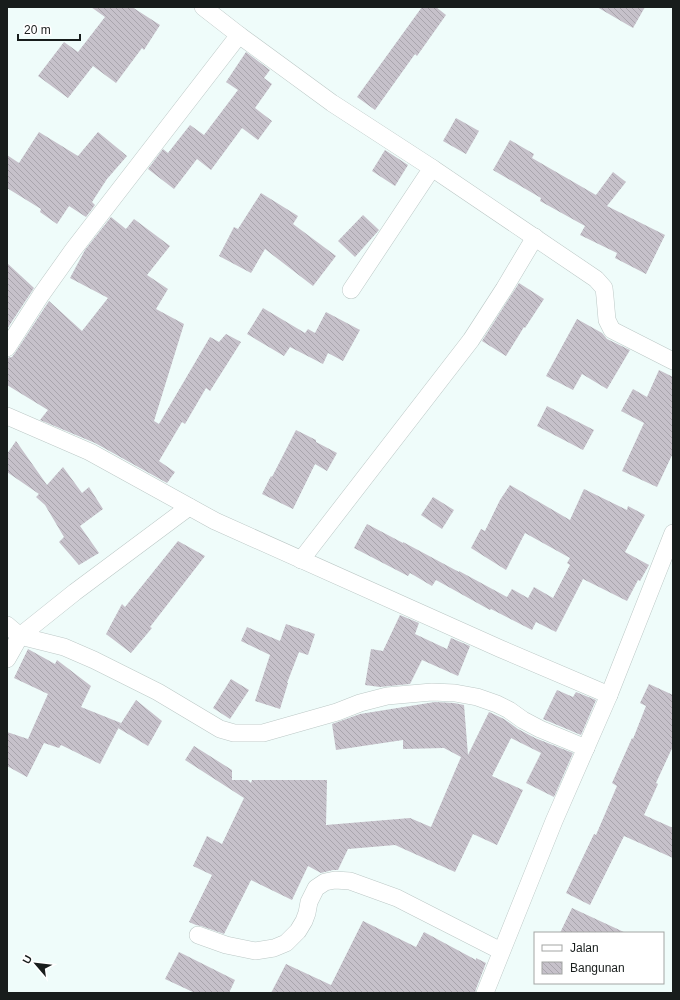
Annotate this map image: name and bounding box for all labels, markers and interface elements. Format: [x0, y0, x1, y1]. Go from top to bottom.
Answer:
scale bar [18, 16, 80, 42]
text: 20 m [24, 23, 51, 37]
legend [534, 932, 664, 984]
text: Jalan [570, 941, 599, 955]
north arrow [16, 944, 56, 984]
text: U [20, 953, 34, 966]
text: Bangunan [570, 961, 625, 975]

